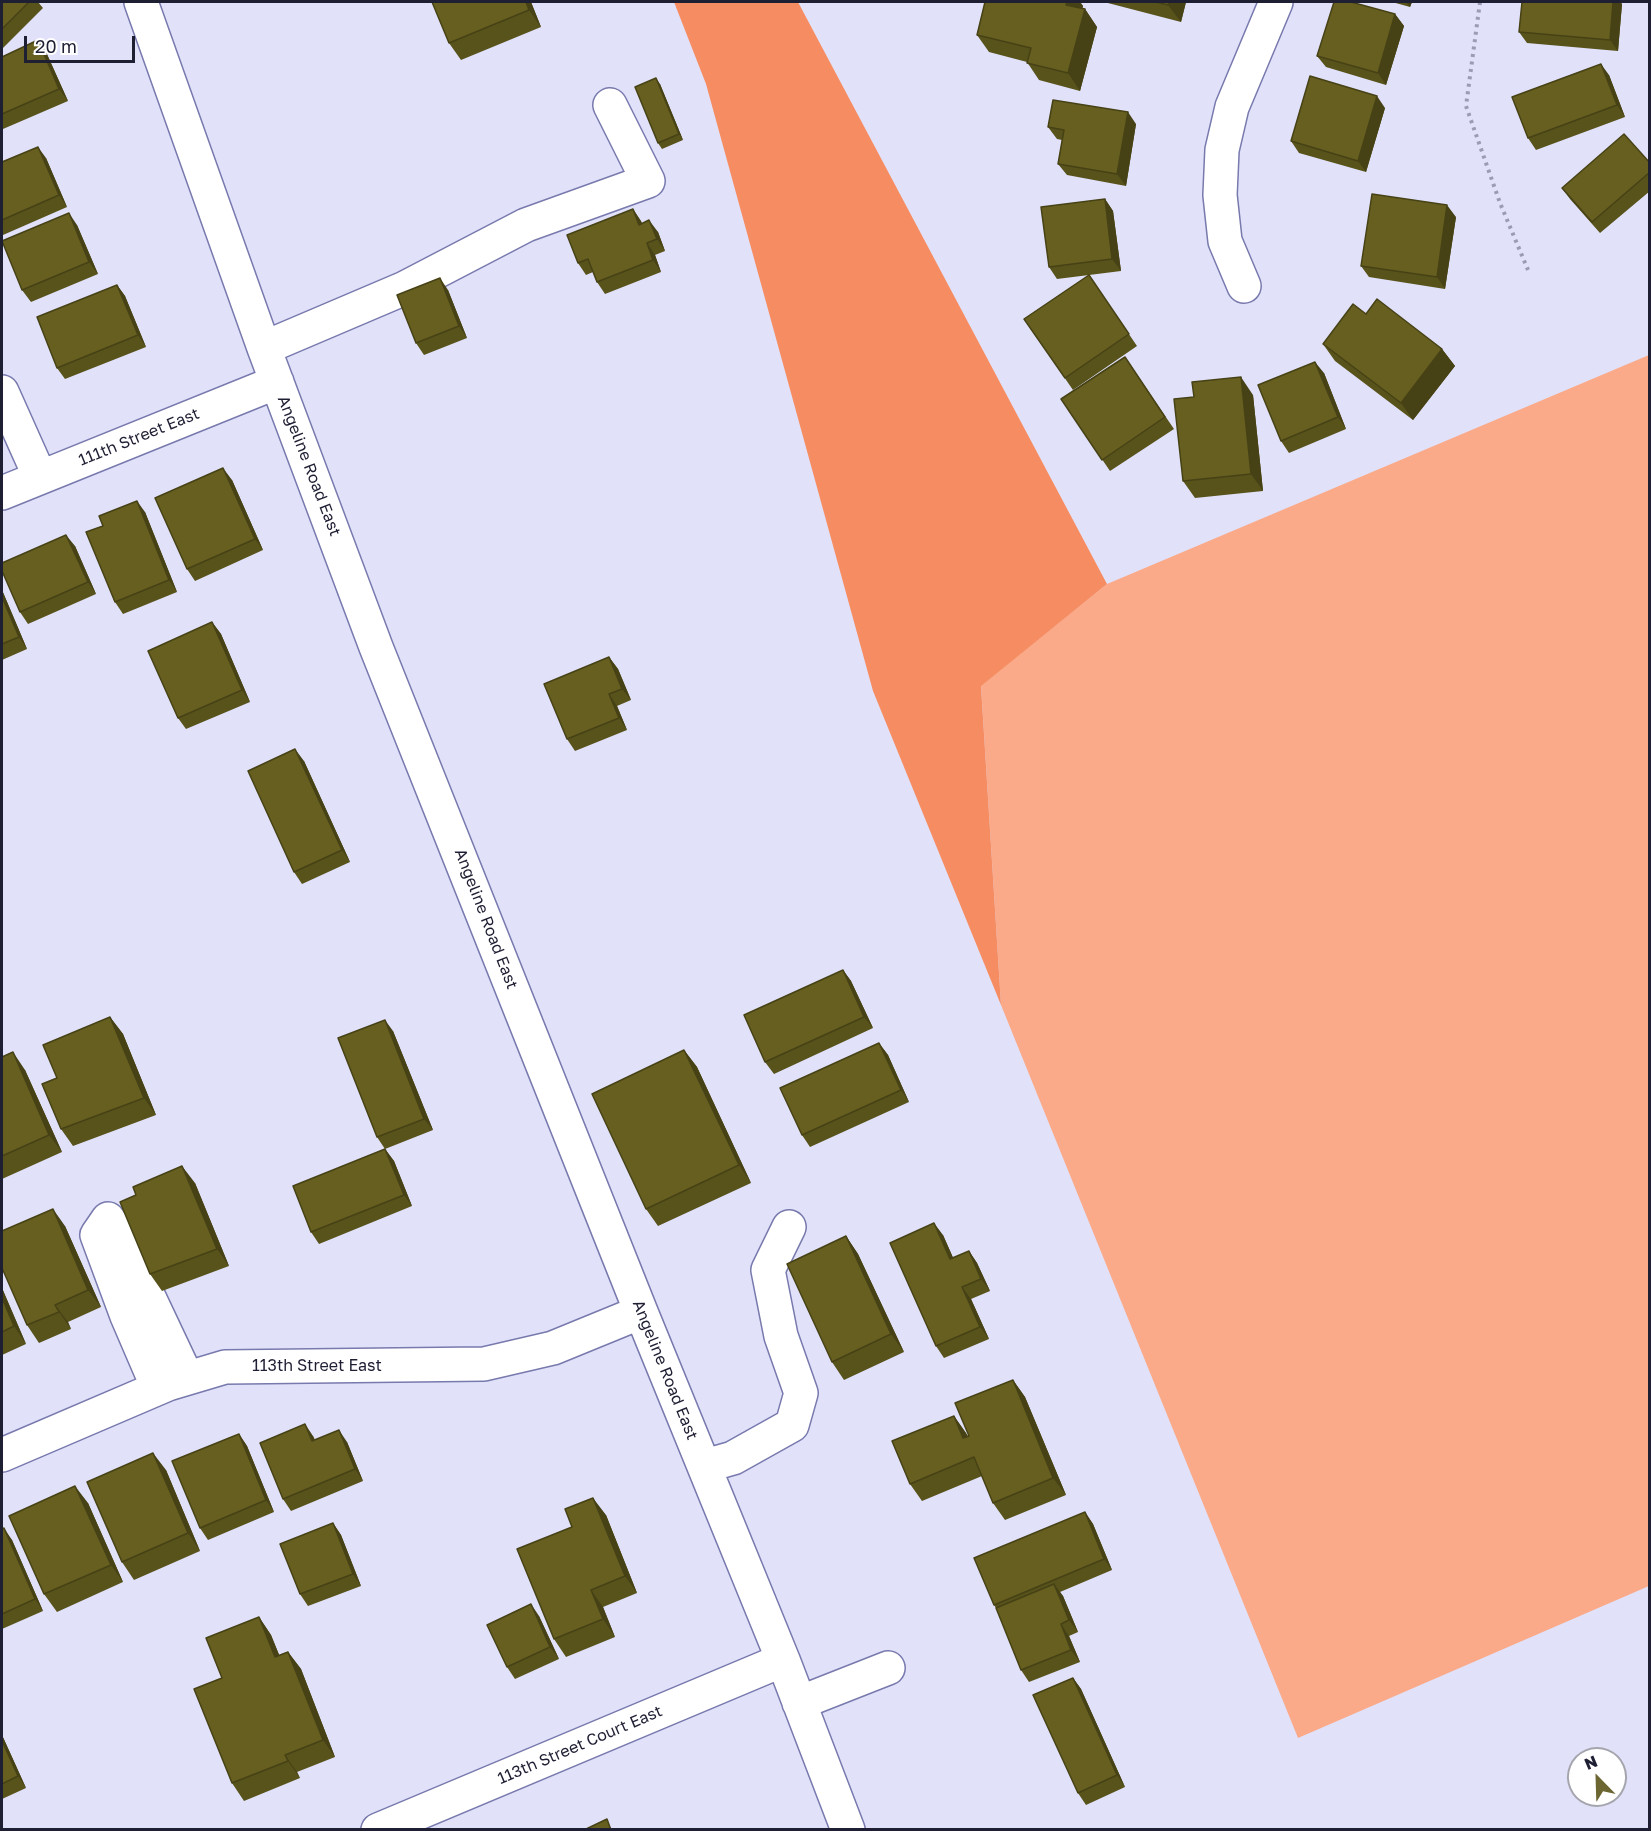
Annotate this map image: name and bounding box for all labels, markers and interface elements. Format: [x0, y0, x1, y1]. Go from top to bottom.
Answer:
scale bar [27, 24, 138, 62]
text: 20 m [35, 35, 77, 57]
street label: Angeline Road East [273, 393, 345, 539]
street label: 111th Street East [76, 404, 202, 470]
street label: Angeline Road East [450, 846, 522, 992]
street label: Angeline Road East [628, 1297, 702, 1443]
street label: 113th Street East [252, 1356, 382, 1376]
street label: 113th Street Court East [495, 1702, 665, 1788]
north arrow [1567, 1747, 1627, 1807]
text: N [1581, 1751, 1600, 1774]

